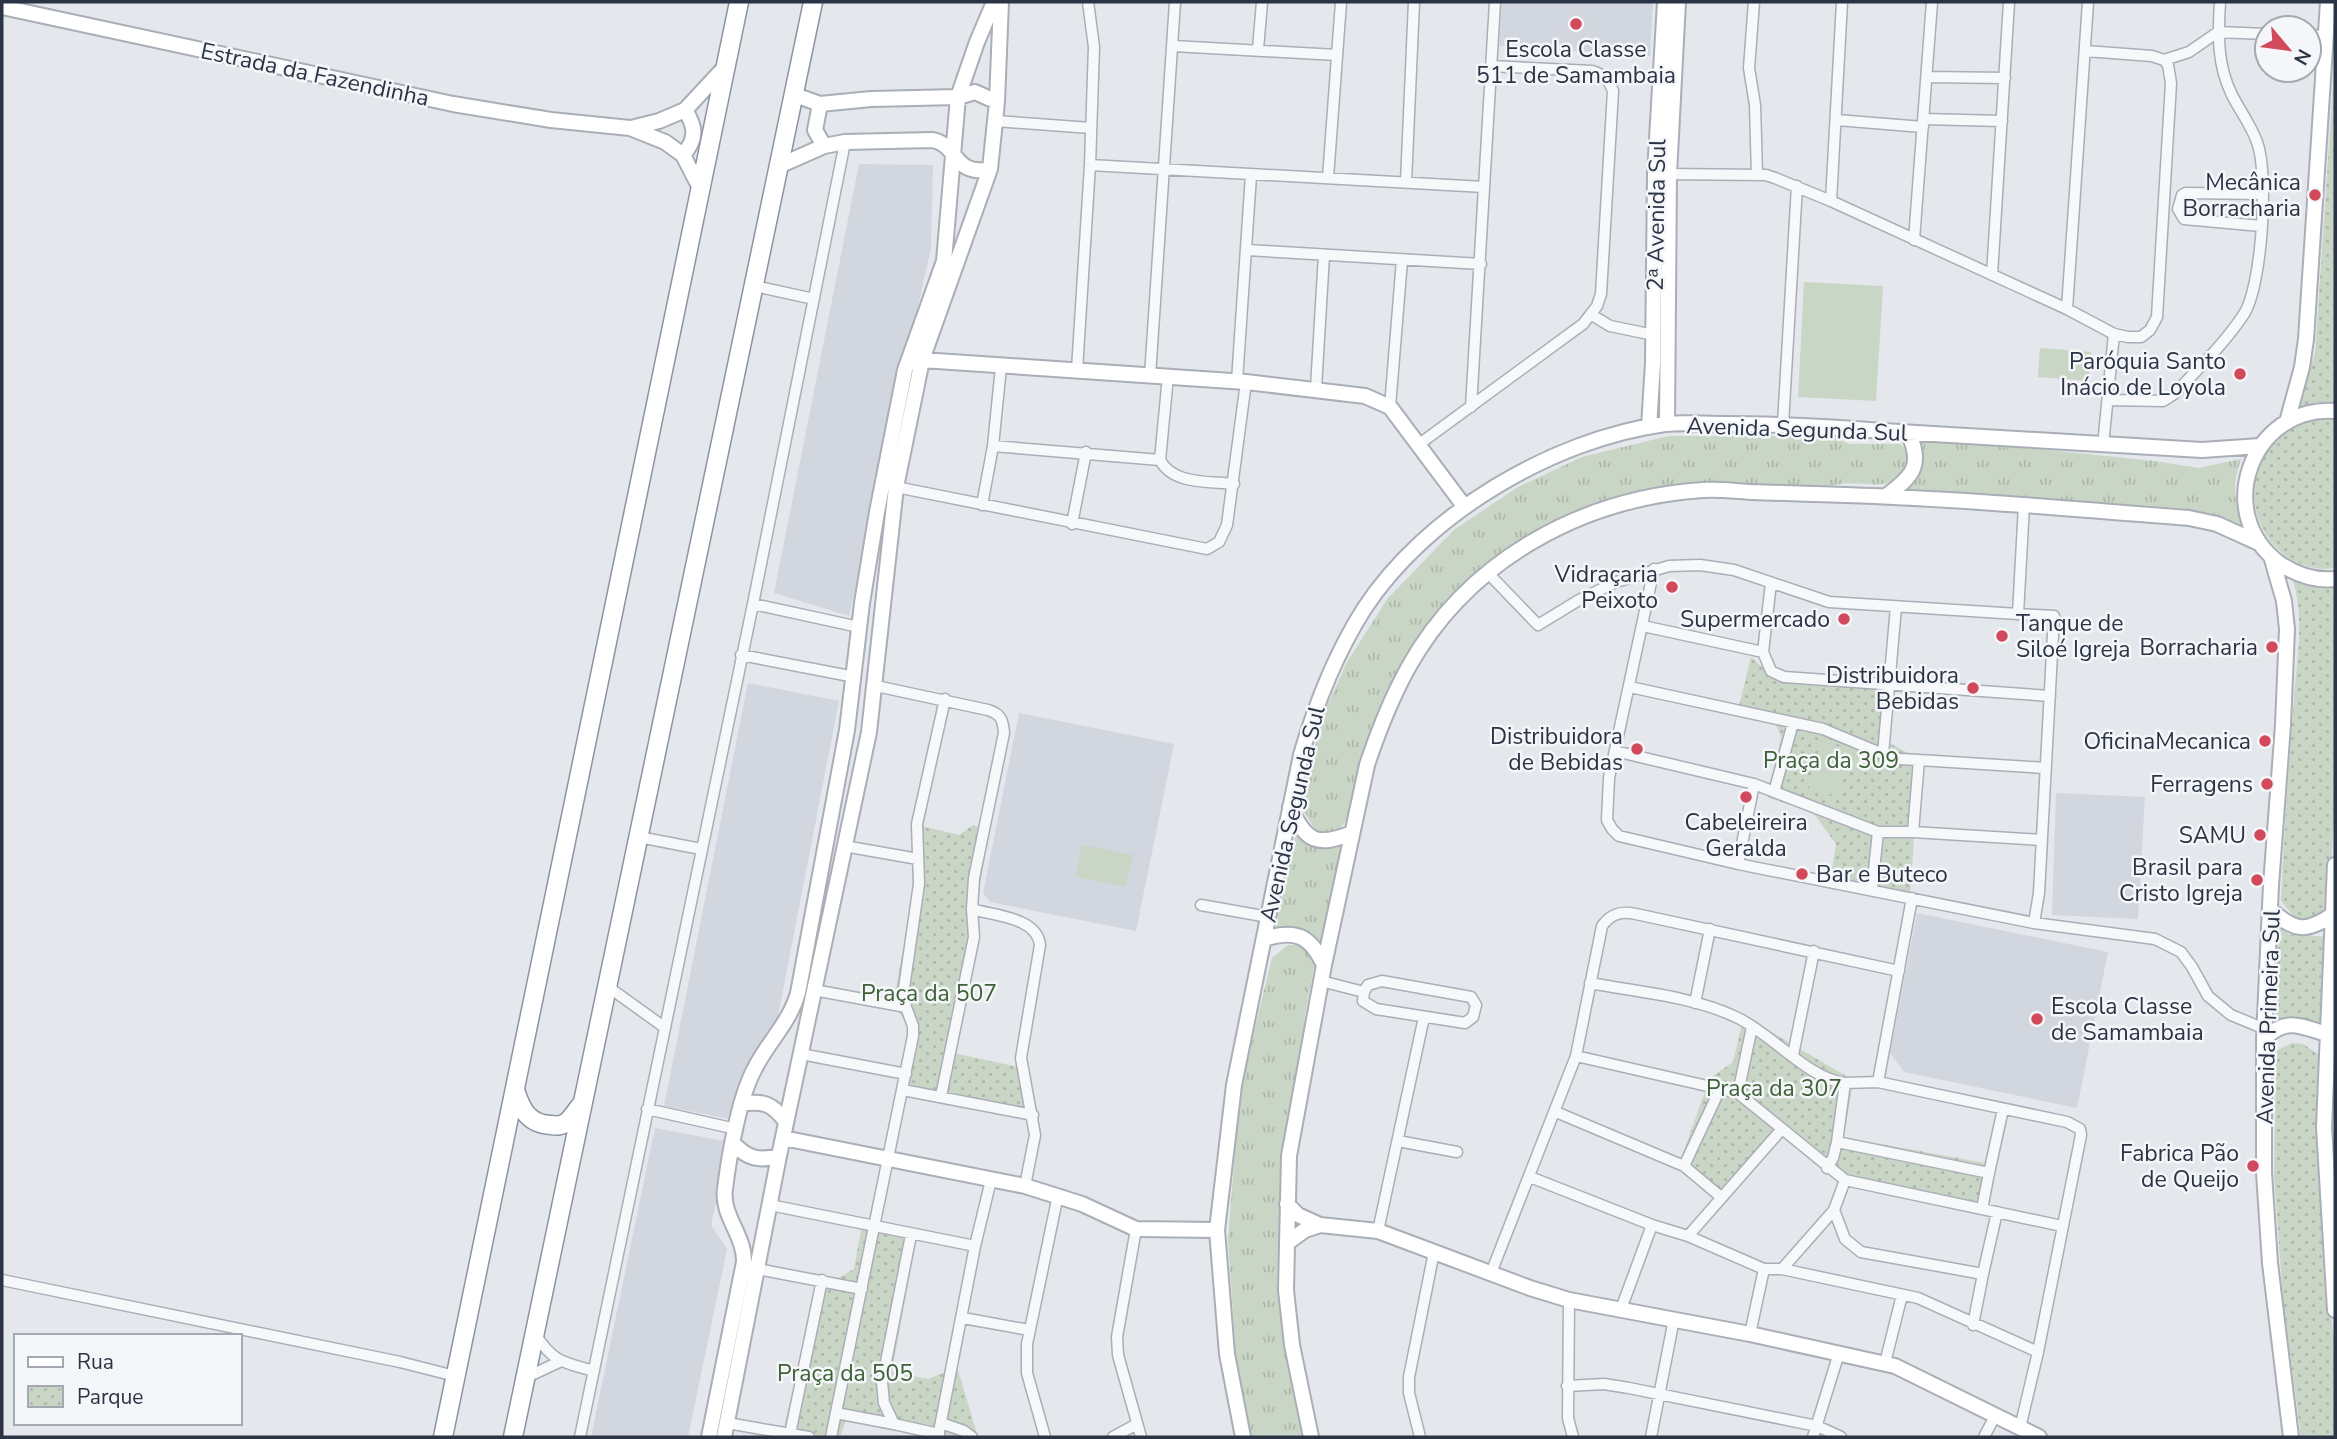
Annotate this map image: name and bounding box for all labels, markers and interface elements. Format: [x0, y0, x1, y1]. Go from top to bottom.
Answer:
north arrow [2253, 14, 2323, 84]
marker: Escola Classe 511 de Samambaia [1568, 16, 1584, 32]
place label: Escola Classe 511 de Samambaia [1476, 34, 1676, 91]
street label: Estrada da Fazendinha [198, 35, 432, 114]
text: N [2287, 44, 2317, 69]
street label: 2ᵃ Avenida Sul [1640, 139, 1673, 291]
place label: Mecânica Borracharia [2182, 167, 2301, 224]
marker: Mecânica Borracharia [2307, 187, 2323, 203]
place label: Paróquia Santo Inácio de Loyola [2060, 346, 2226, 403]
marker: Paróquia Santo Inácio de Loyola [2232, 366, 2248, 382]
street label: Avenida Segunda Sul [1686, 410, 1908, 449]
place label: Vidraçaria Peixoto [1554, 559, 1658, 616]
marker: Vidraçaria Peixoto [1664, 579, 1680, 595]
place label: Supermercado [1680, 604, 1830, 635]
place label: Tanque de Siloé Igreja [2016, 608, 2130, 665]
marker: Supermercado [1836, 611, 1852, 627]
marker: Tanque de Siloé Igreja [1994, 628, 2010, 644]
place label: Borracharia [2139, 632, 2258, 663]
marker: Borracharia [2264, 639, 2280, 655]
place label: Distribuidora Bebidas [1826, 660, 1959, 717]
marker: Distribuidora Bebidas [1965, 680, 1981, 696]
street label: Avenida Segunda Sul [1253, 703, 1333, 925]
place label: Distribuidora de Bebidas [1490, 721, 1623, 778]
place label: OficinaMecanica [2083, 726, 2251, 757]
marker: OficinaMecanica [2257, 733, 2273, 749]
marker: Distribuidora de Bebidas [1629, 741, 1645, 757]
park label: Praça da 309 [1763, 745, 1899, 776]
place label: Ferragens [2150, 769, 2253, 800]
marker: Ferragens [2259, 776, 2275, 792]
marker: Cabeleireira Geralda [1738, 789, 1754, 805]
place label: Cabeleireira Geralda [1684, 807, 1808, 864]
place label: SAMU [2179, 820, 2246, 851]
marker: SAMU [2252, 827, 2268, 843]
place label: Brasil para Cristo Igreja [2119, 852, 2243, 909]
place label: Bar e Buteco [1816, 859, 1948, 890]
marker: Bar e Buteco [1794, 866, 1810, 882]
marker: Brasil para Cristo Igreja [2249, 872, 2265, 888]
street label: Avenida Primeira Sul [2249, 909, 2288, 1125]
park label: Praça da 507 [861, 978, 997, 1009]
place label: Escola Classe de Samambaia [2051, 991, 2204, 1048]
marker: Escola Classe de Samambaia [2029, 1011, 2045, 1027]
park label: Praça da 307 [1706, 1073, 1842, 1104]
place label: Fabrica Pão de Queijo [2120, 1138, 2239, 1195]
marker: Fabrica Pão de Queijo [2245, 1158, 2261, 1174]
legend [14, 1334, 242, 1425]
text: Rua [77, 1348, 114, 1376]
park label: Praça da 505 [777, 1358, 913, 1389]
text: Parque [77, 1383, 144, 1411]

